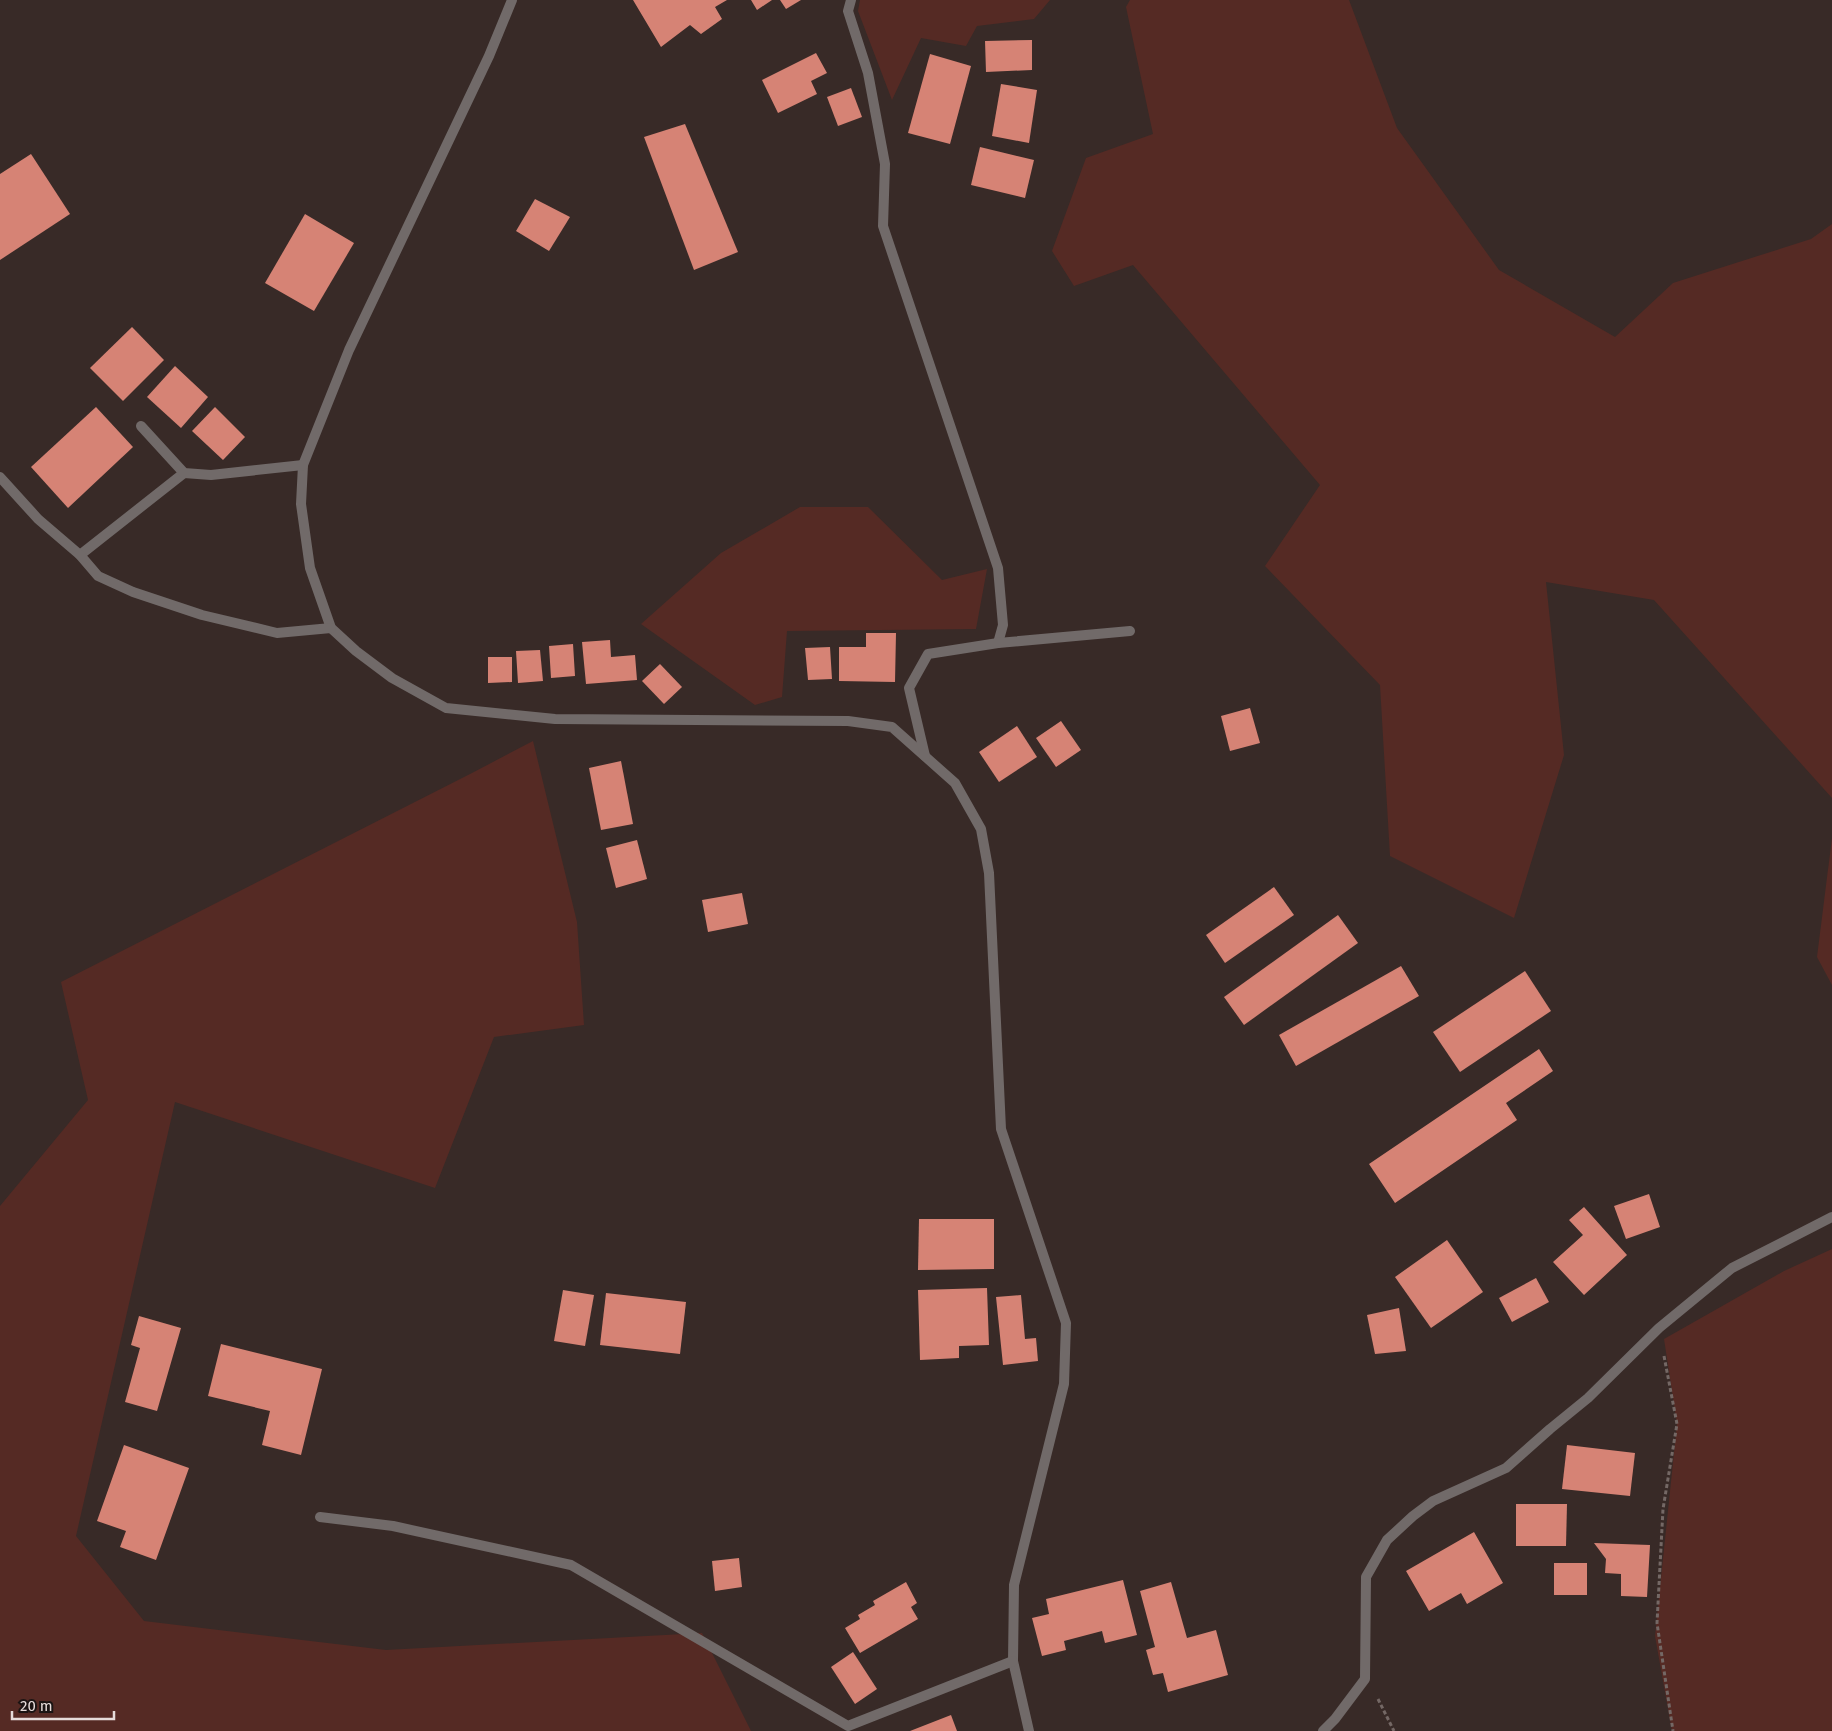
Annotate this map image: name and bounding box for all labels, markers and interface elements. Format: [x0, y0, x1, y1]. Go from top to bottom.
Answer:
scale bar [12, 1688, 115, 1720]
text: 20 m [20, 1697, 53, 1715]

